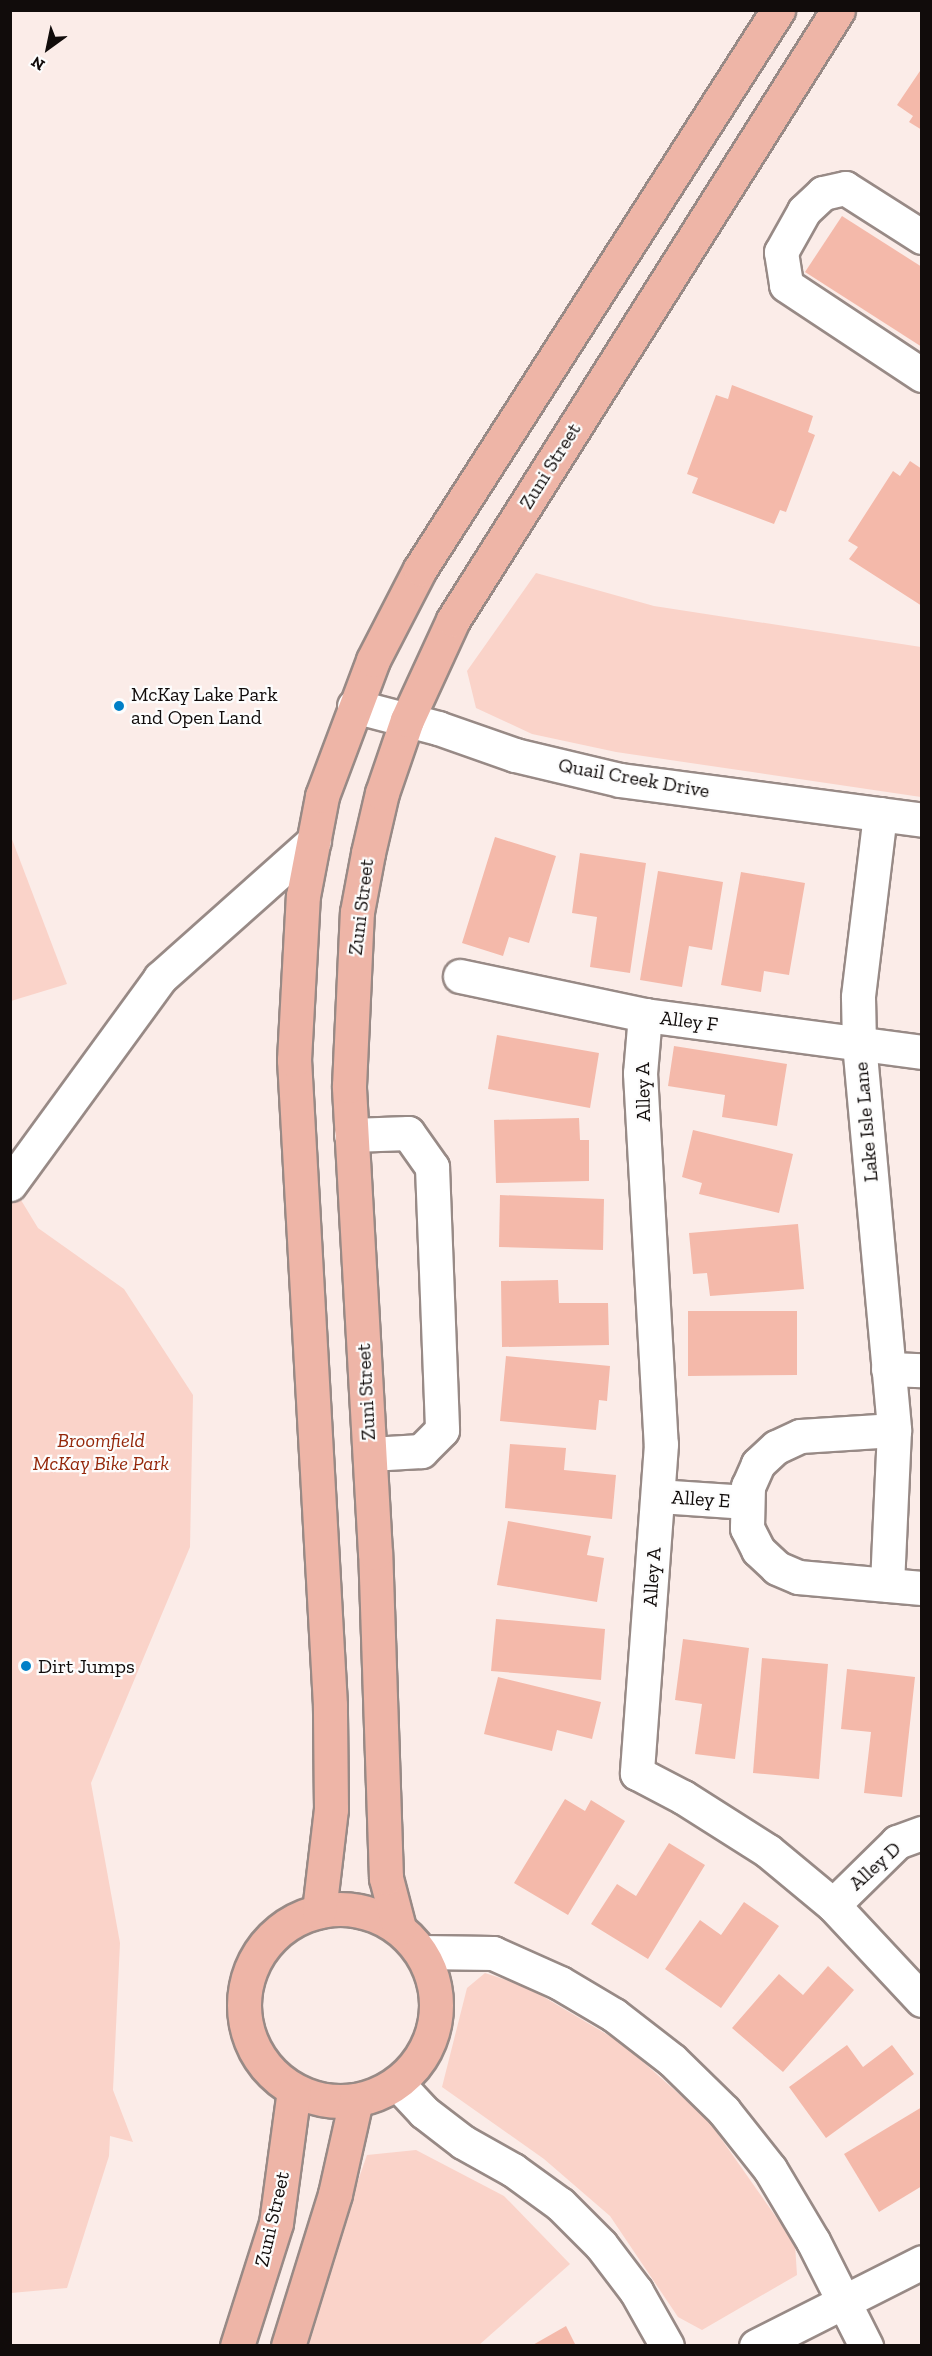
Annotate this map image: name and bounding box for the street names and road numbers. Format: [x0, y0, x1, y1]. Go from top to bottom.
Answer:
street label: Zuni Street [514, 419, 586, 513]
street label: Quail Creek Drive [556, 753, 712, 803]
street label: Zuni Street [343, 857, 379, 957]
street label: Alley F [658, 1006, 720, 1036]
street label: Lake Isle Lane [849, 1061, 883, 1183]
street label: Alley A [630, 1062, 656, 1122]
street label: Zuni Street [351, 1343, 381, 1441]
street label: Alley E [671, 1485, 731, 1513]
street label: Alley A [638, 1546, 666, 1608]
street label: Alley D [844, 1837, 906, 1895]
street label: Zuni Street [249, 2169, 295, 2269]

